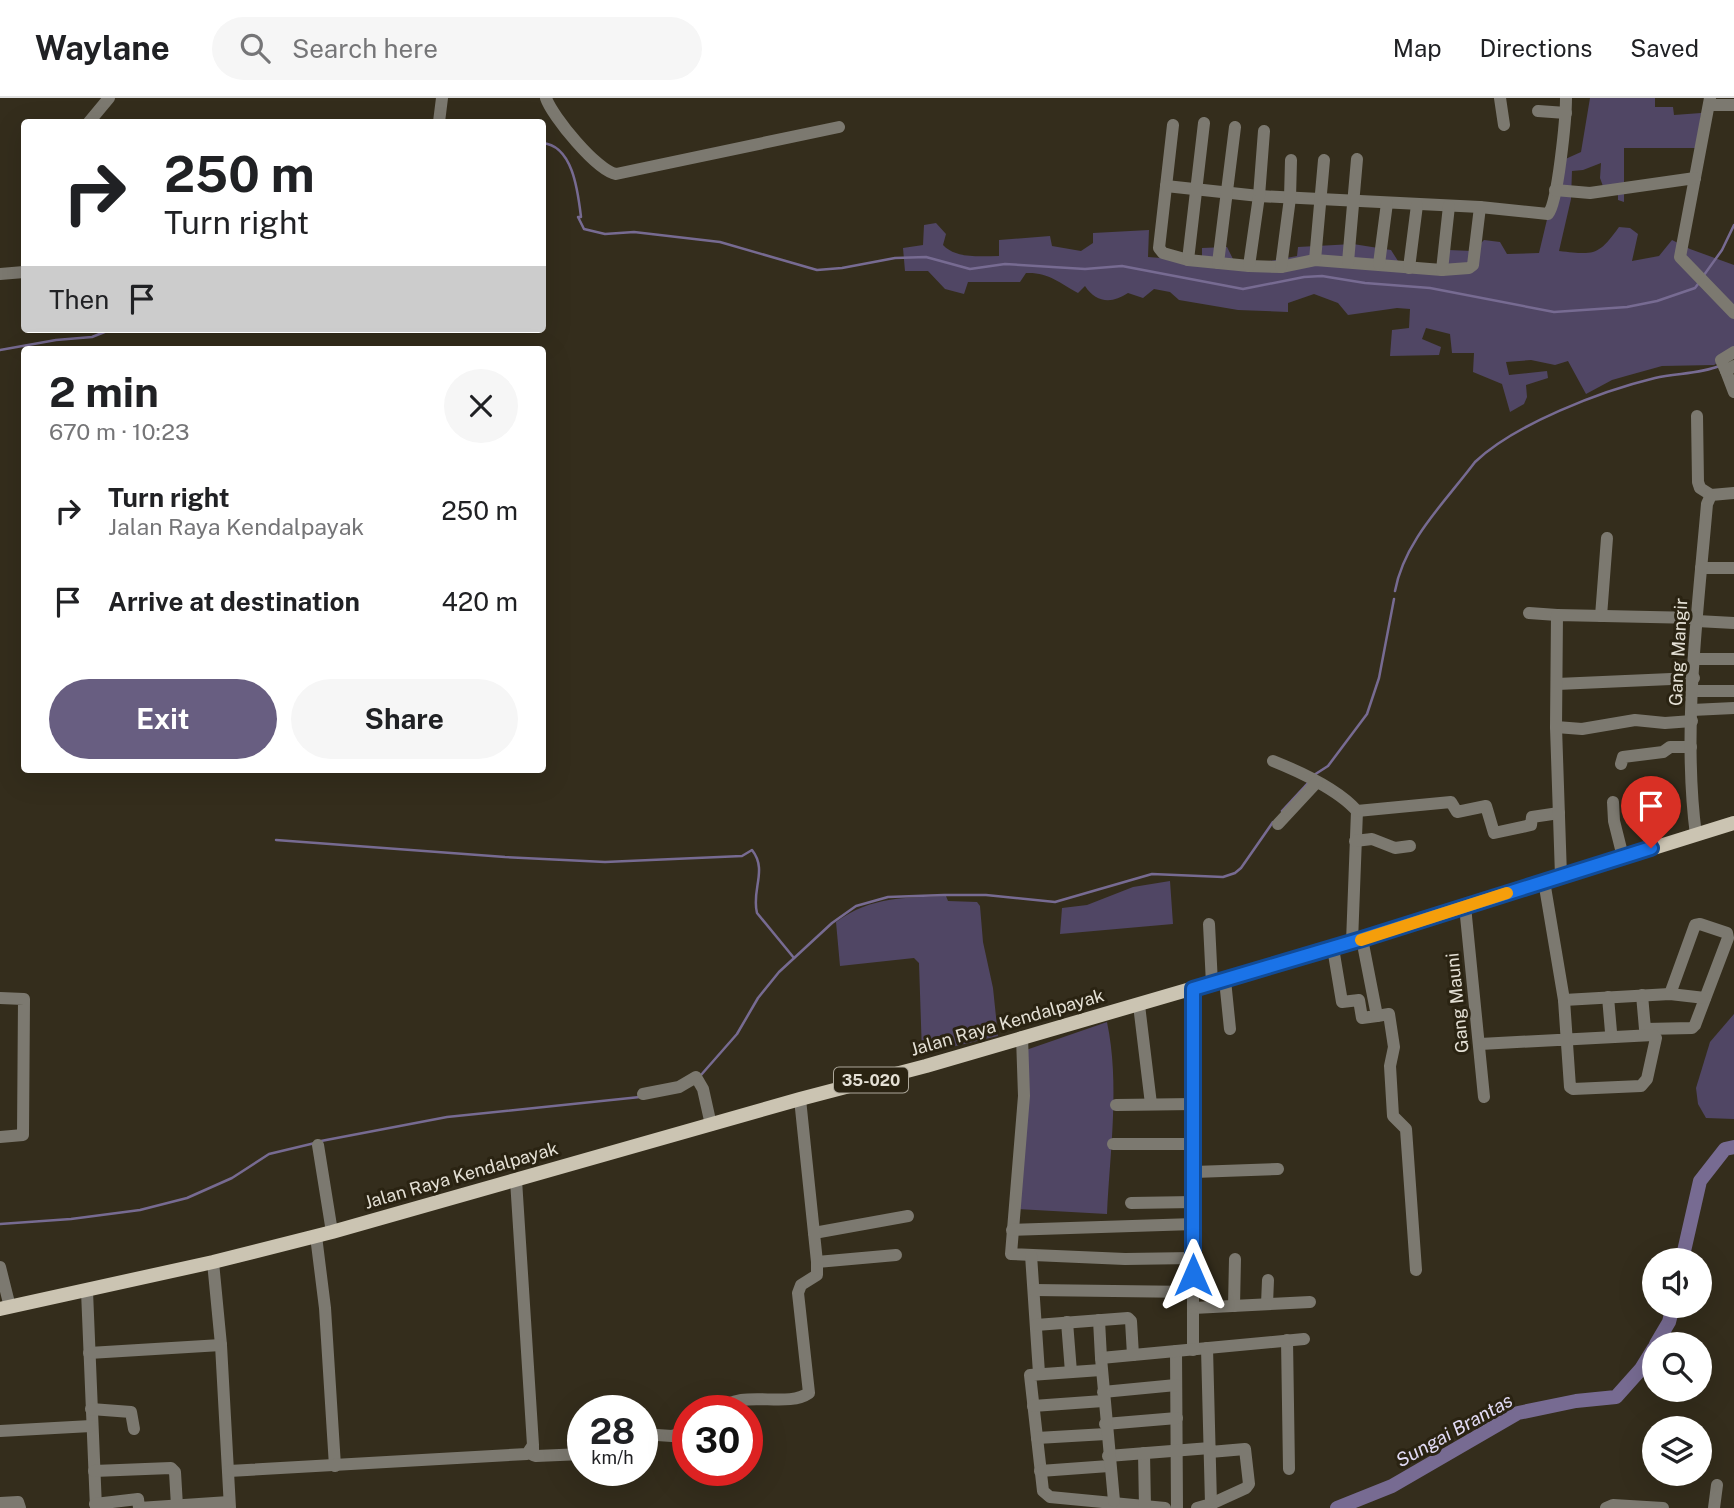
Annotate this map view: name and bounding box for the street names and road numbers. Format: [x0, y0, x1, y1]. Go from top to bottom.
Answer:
street label: Gang Mangir [1665, 597, 1691, 707]
street label: Gang Mauni [1441, 952, 1473, 1054]
street label: Jalan Raya Kendalpayak [908, 984, 1106, 1060]
road number: 35-020 [834, 1068, 908, 1092]
street label: Jalan Raya Kendalpayak [362, 1137, 560, 1213]

